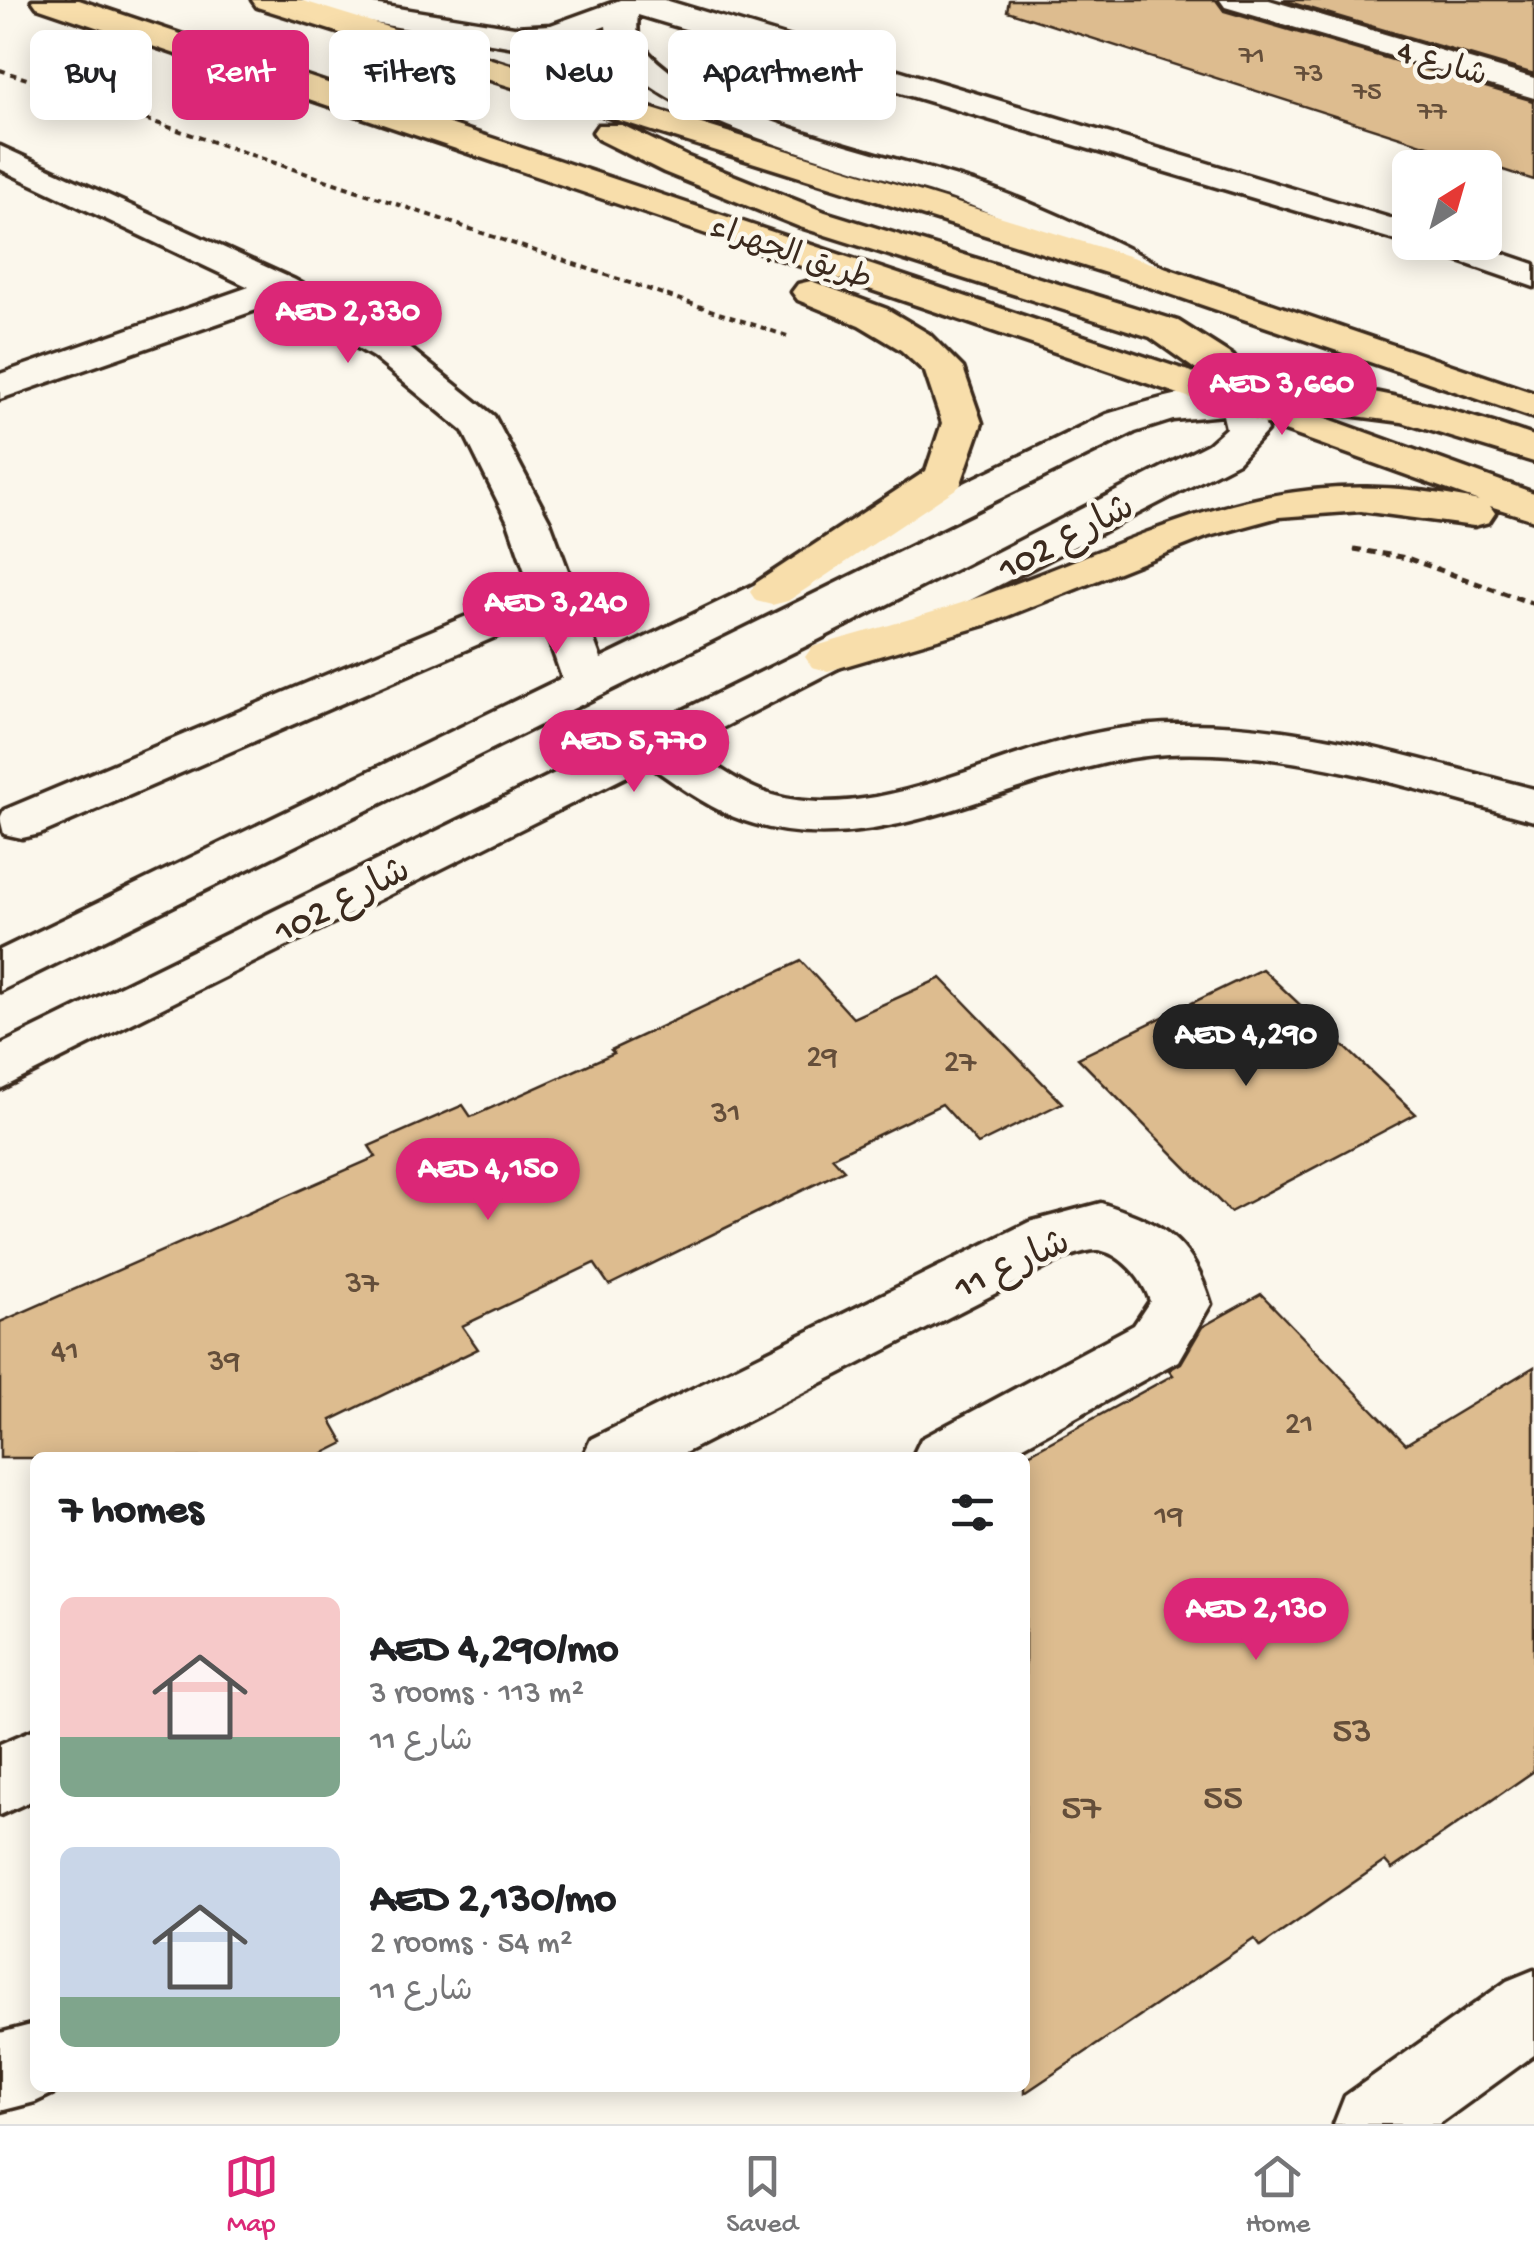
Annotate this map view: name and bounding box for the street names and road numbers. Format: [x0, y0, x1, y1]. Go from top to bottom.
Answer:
street label: شارع 4 [1392, 34, 1491, 97]
street label: طريق الجهراء [705, 210, 876, 301]
street label: شارع 102 [991, 487, 1143, 594]
street label: شارع 102 [267, 850, 419, 957]
street label: شارع 11 [947, 1222, 1078, 1313]

